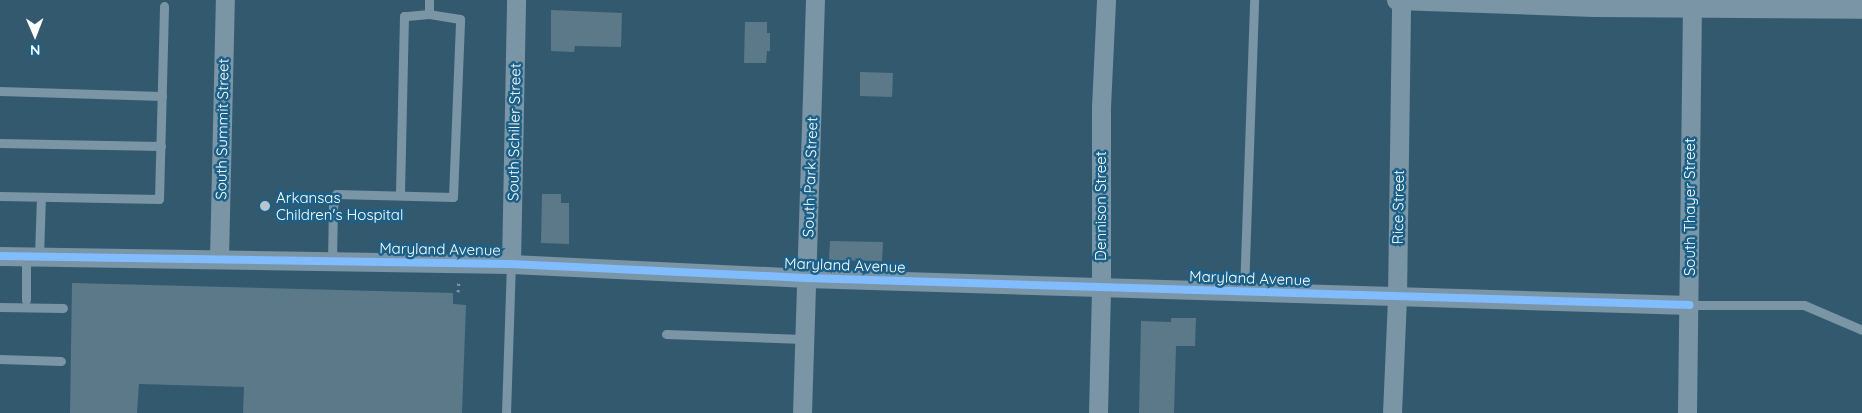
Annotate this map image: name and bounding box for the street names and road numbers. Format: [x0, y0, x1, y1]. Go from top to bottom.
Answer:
street label: South Summit Street [212, 58, 232, 200]
street label: South Schiller Street [504, 63, 524, 201]
street label: South Park Street [799, 116, 821, 238]
street label: South Thayer Street [1681, 138, 1699, 276]
street label: Dennison Street [1092, 151, 1110, 261]
street label: Rice Street [1388, 170, 1408, 244]
street label: Maryland Avenue [379, 239, 501, 259]
street label: Maryland Avenue [784, 254, 906, 276]
street label: Maryland Avenue [1189, 267, 1311, 289]

